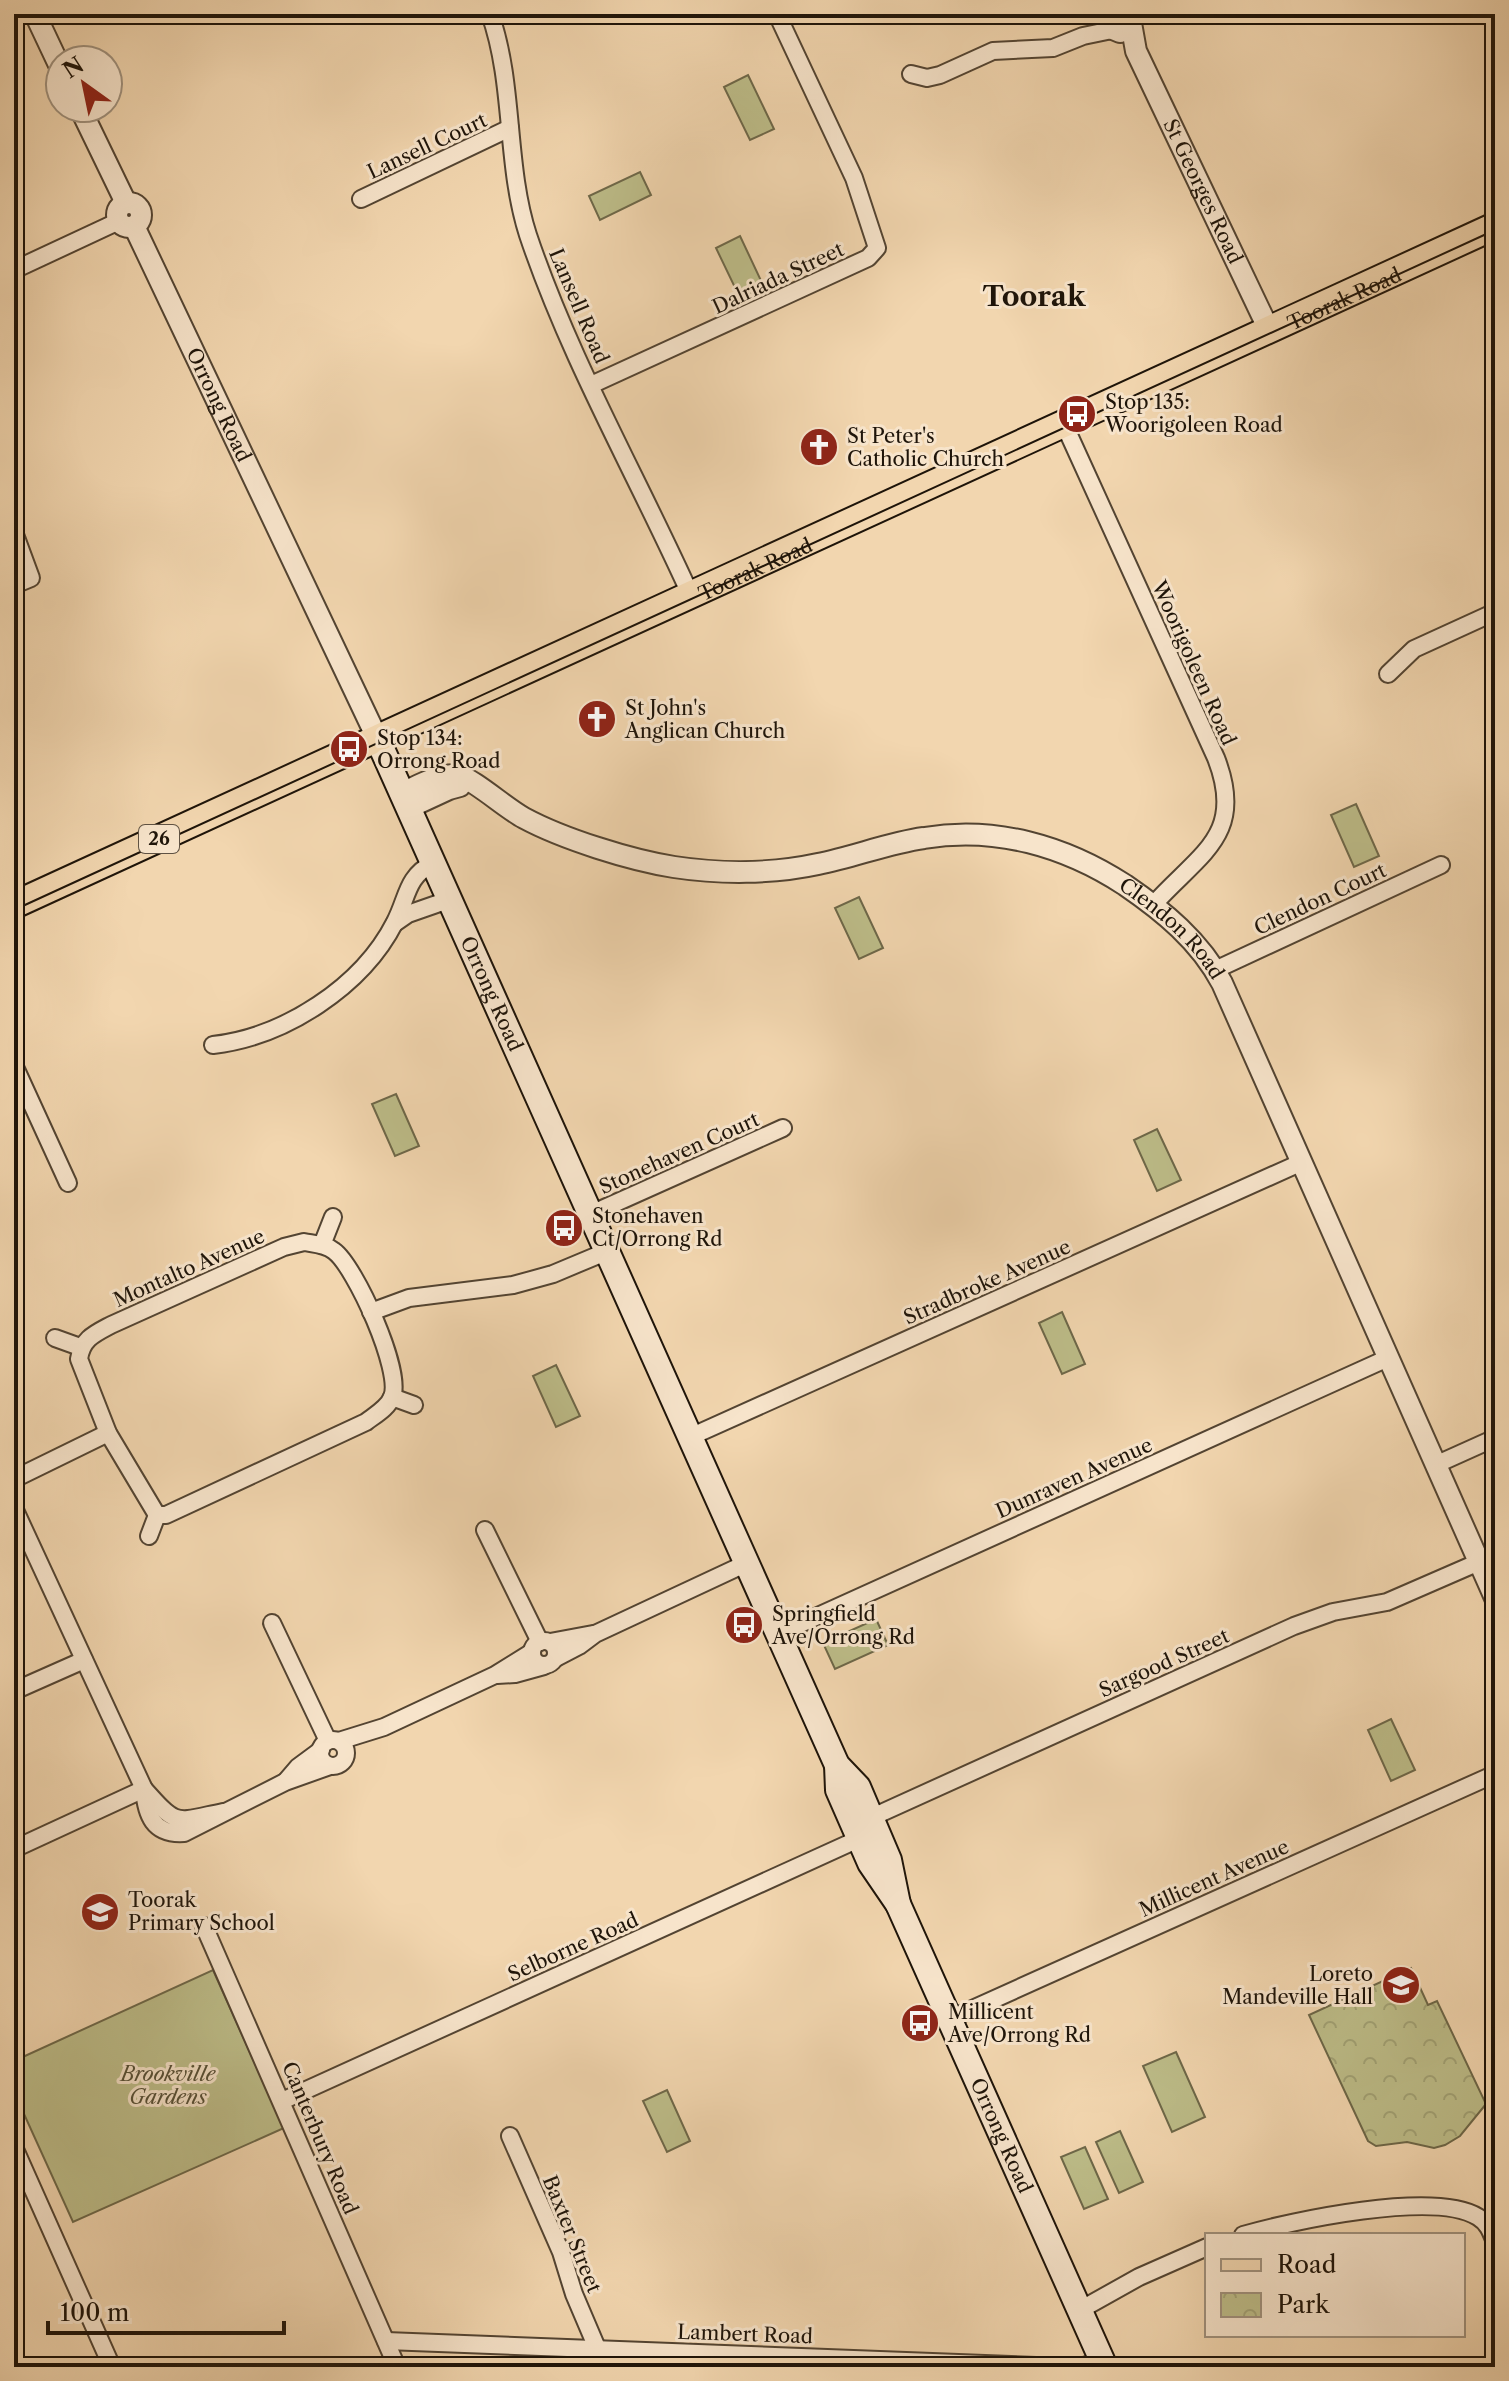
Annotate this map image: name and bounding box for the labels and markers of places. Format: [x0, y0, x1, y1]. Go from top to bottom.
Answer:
place label: Stop 135: Woorigoleen Road [1104, 390, 1283, 437]
bus stop icon: Stop 135: Woorigoleen Road [1056, 393, 1098, 435]
place label: St Peter's Catholic Church [847, 424, 1005, 471]
church icon: St Peter's Catholic Church [798, 426, 840, 468]
place label: St John's Anglican Church [624, 696, 786, 743]
church icon: St John's Anglican Church [576, 698, 618, 740]
place label: Stop 134: Orrong Road [377, 726, 500, 773]
bus stop icon: Stop 134: Orrong Road [328, 728, 370, 770]
place label: Stonehaven Ct/Orrong Rd [592, 1204, 722, 1251]
bus stop icon: Stonehaven Ct/Orrong Rd [543, 1207, 585, 1249]
place label: Springfield Ave/Orrong Rd [771, 1602, 915, 1649]
bus stop icon: Springfield Ave/Orrong Rd [723, 1604, 765, 1646]
place label: Toorak Primary School [128, 1888, 275, 1935]
school or university icon: Toorak Primary School [79, 1891, 121, 1933]
place label: Loreto Mandeville Hall [1222, 1962, 1373, 2009]
school or university icon: Loreto Mandeville Hall [1380, 1964, 1422, 2006]
place label: Millicent Ave/Orrong Rd [947, 2000, 1091, 2047]
bus stop icon: Millicent Ave/Orrong Rd [899, 2002, 941, 2044]

